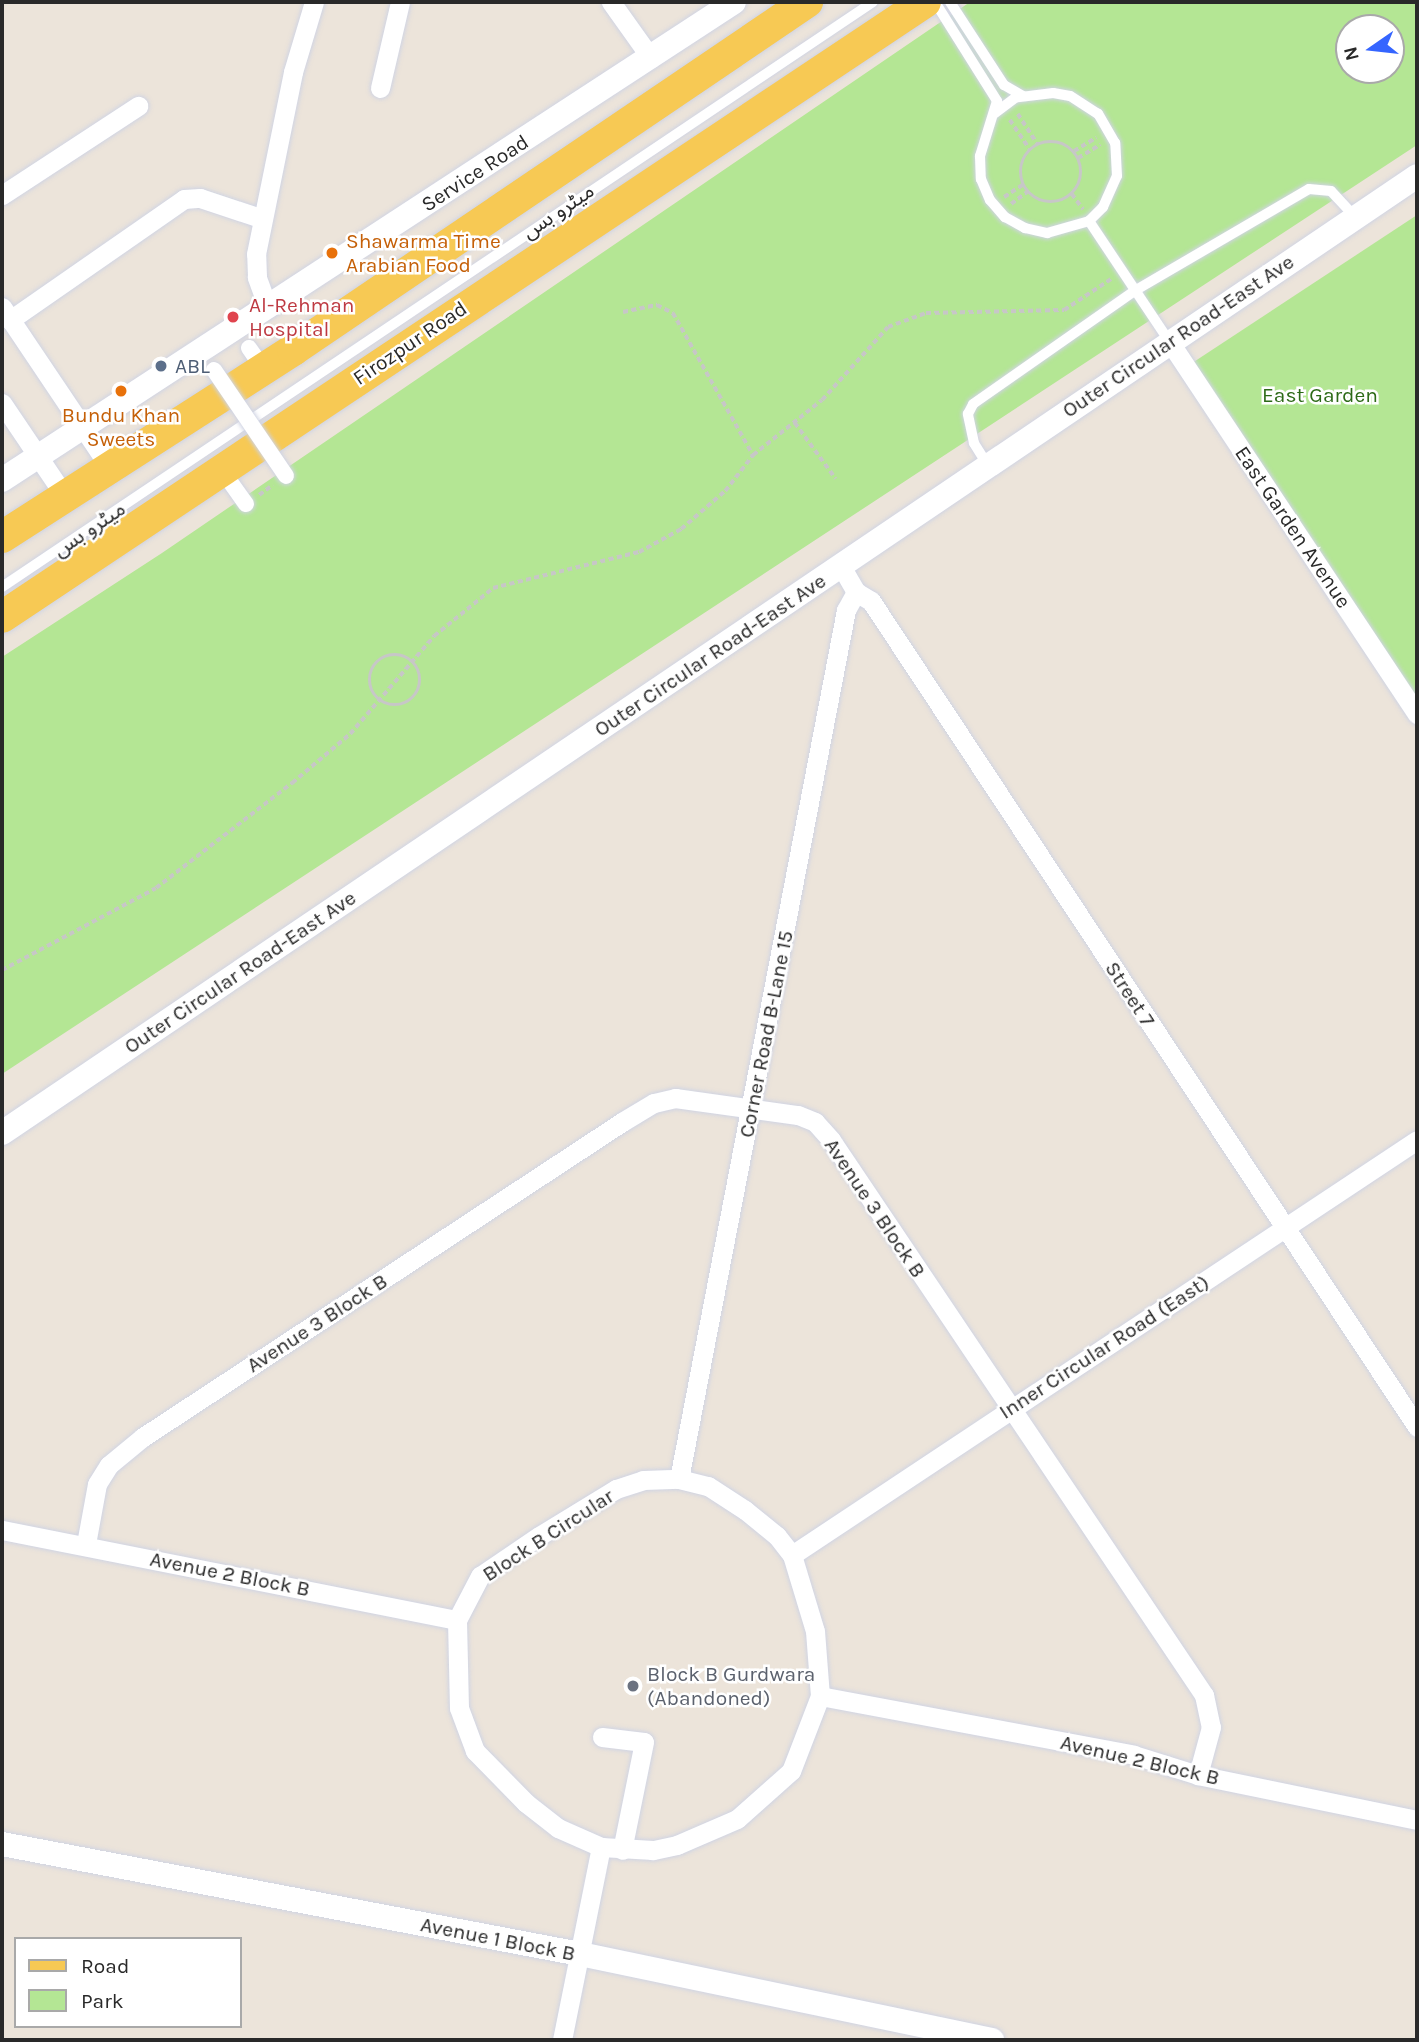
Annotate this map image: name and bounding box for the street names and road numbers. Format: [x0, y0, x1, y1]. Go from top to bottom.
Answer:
street label: Service Road [417, 129, 533, 217]
street label: میٹرو بس [517, 178, 599, 244]
street label: Outer Circular Road-East Ave [1058, 249, 1298, 423]
street label: Firozpur Road [348, 296, 472, 390]
street label: East Garden Avenue [1229, 441, 1357, 613]
street label: میٹرو بس [48, 496, 130, 562]
street label: Outer Circular Road-East Ave [590, 568, 830, 742]
street label: Outer Circular Road-East Ave [120, 885, 360, 1059]
street label: Corner Road B-Lane 15 [734, 928, 798, 1140]
street label: Street 7 [1100, 957, 1160, 1031]
street label: Avenue 3 Block B [819, 1134, 931, 1282]
street label: Avenue 3 Block B [242, 1268, 392, 1378]
street label: Inner Circular Road (East) [994, 1270, 1214, 1424]
street label: Block B Circular [478, 1483, 618, 1587]
street label: Avenue 2 Block B [148, 1546, 312, 1602]
street label: Avenue 2 Block B [1058, 1729, 1222, 1791]
street label: Avenue 1 Block B [418, 1912, 578, 1966]

